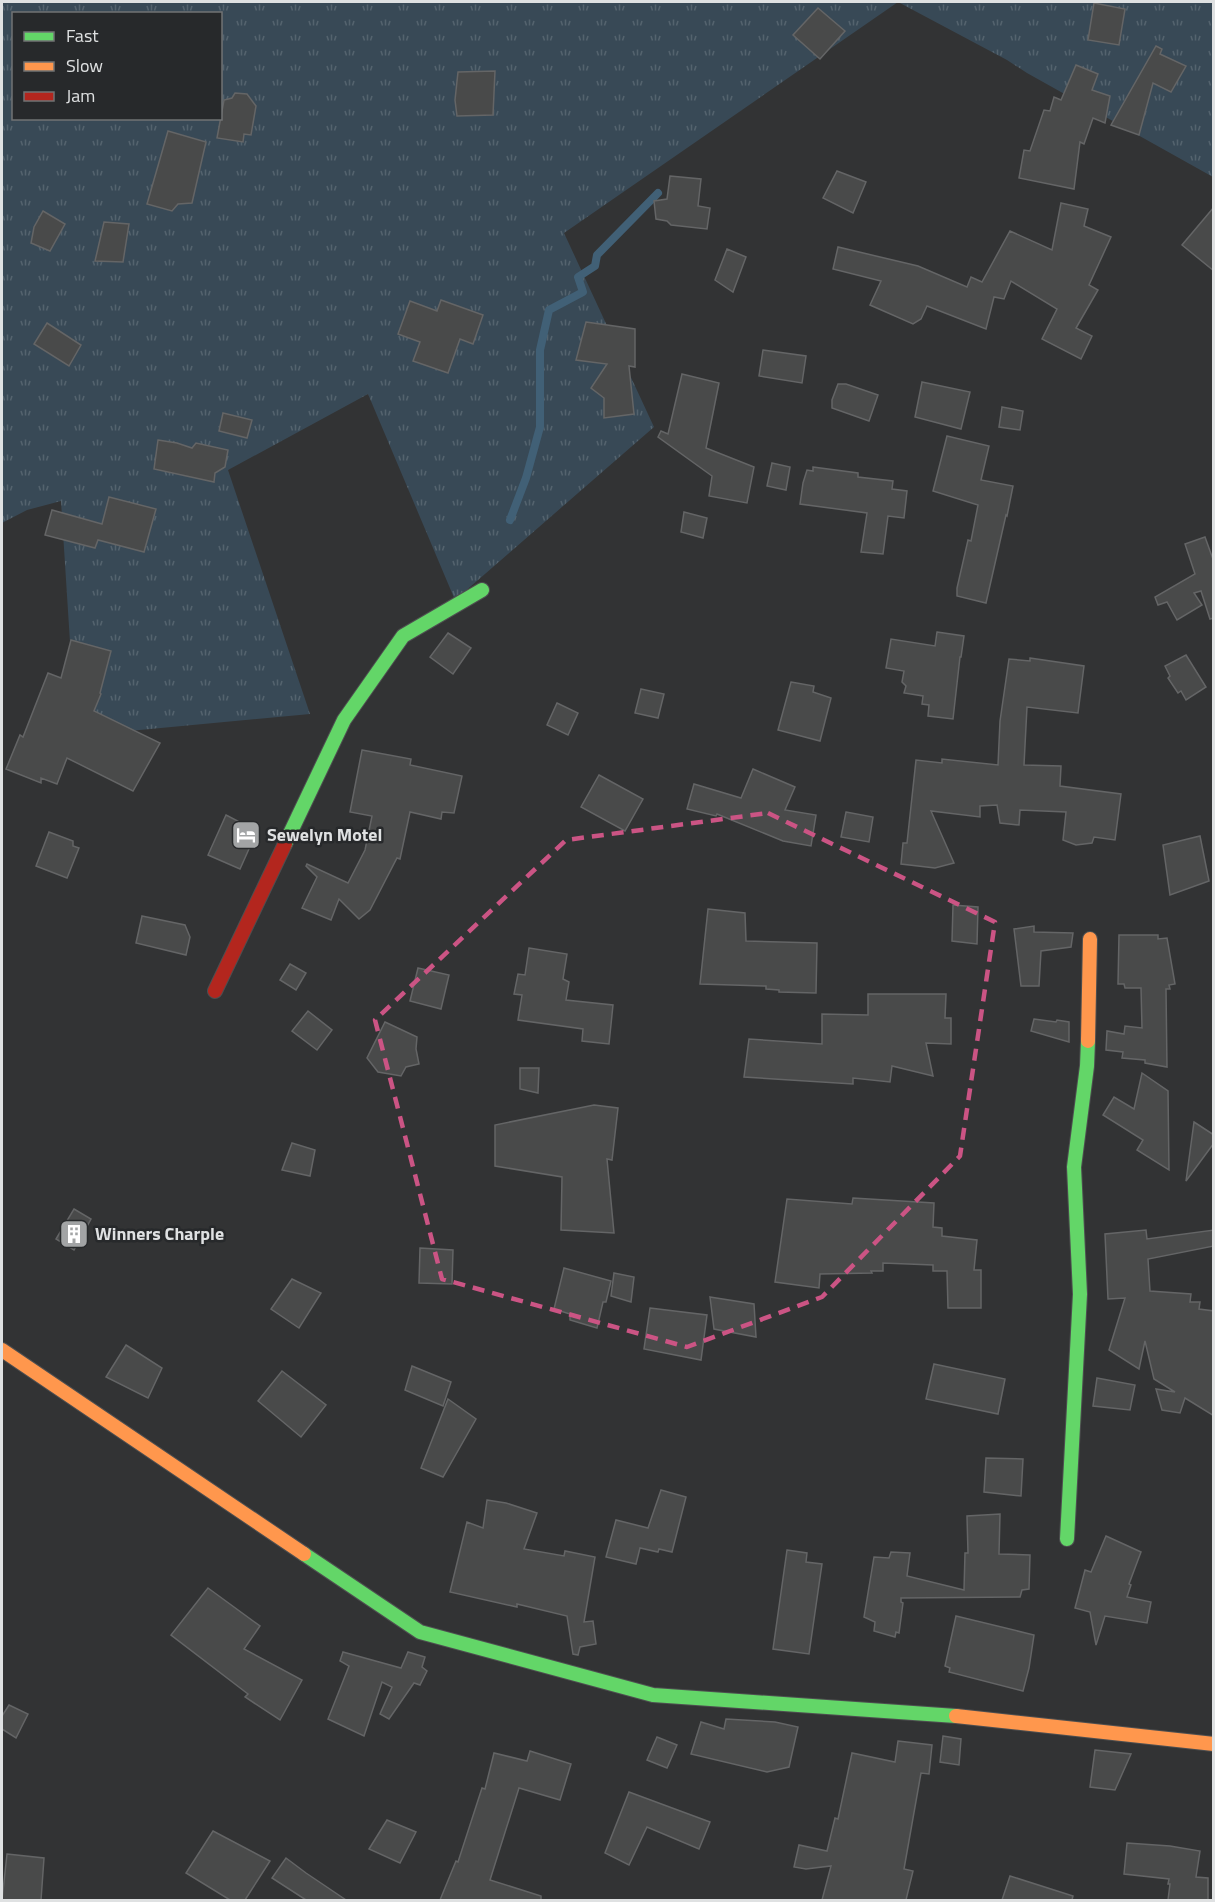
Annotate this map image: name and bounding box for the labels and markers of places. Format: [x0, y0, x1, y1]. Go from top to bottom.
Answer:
hotel icon: Sewelyn Motel [230, 819, 262, 851]
place label: Sewelyn Motel [267, 821, 382, 848]
building icon: Winners Charple [58, 1218, 90, 1250]
place label: Winners Charple [95, 1220, 224, 1247]

